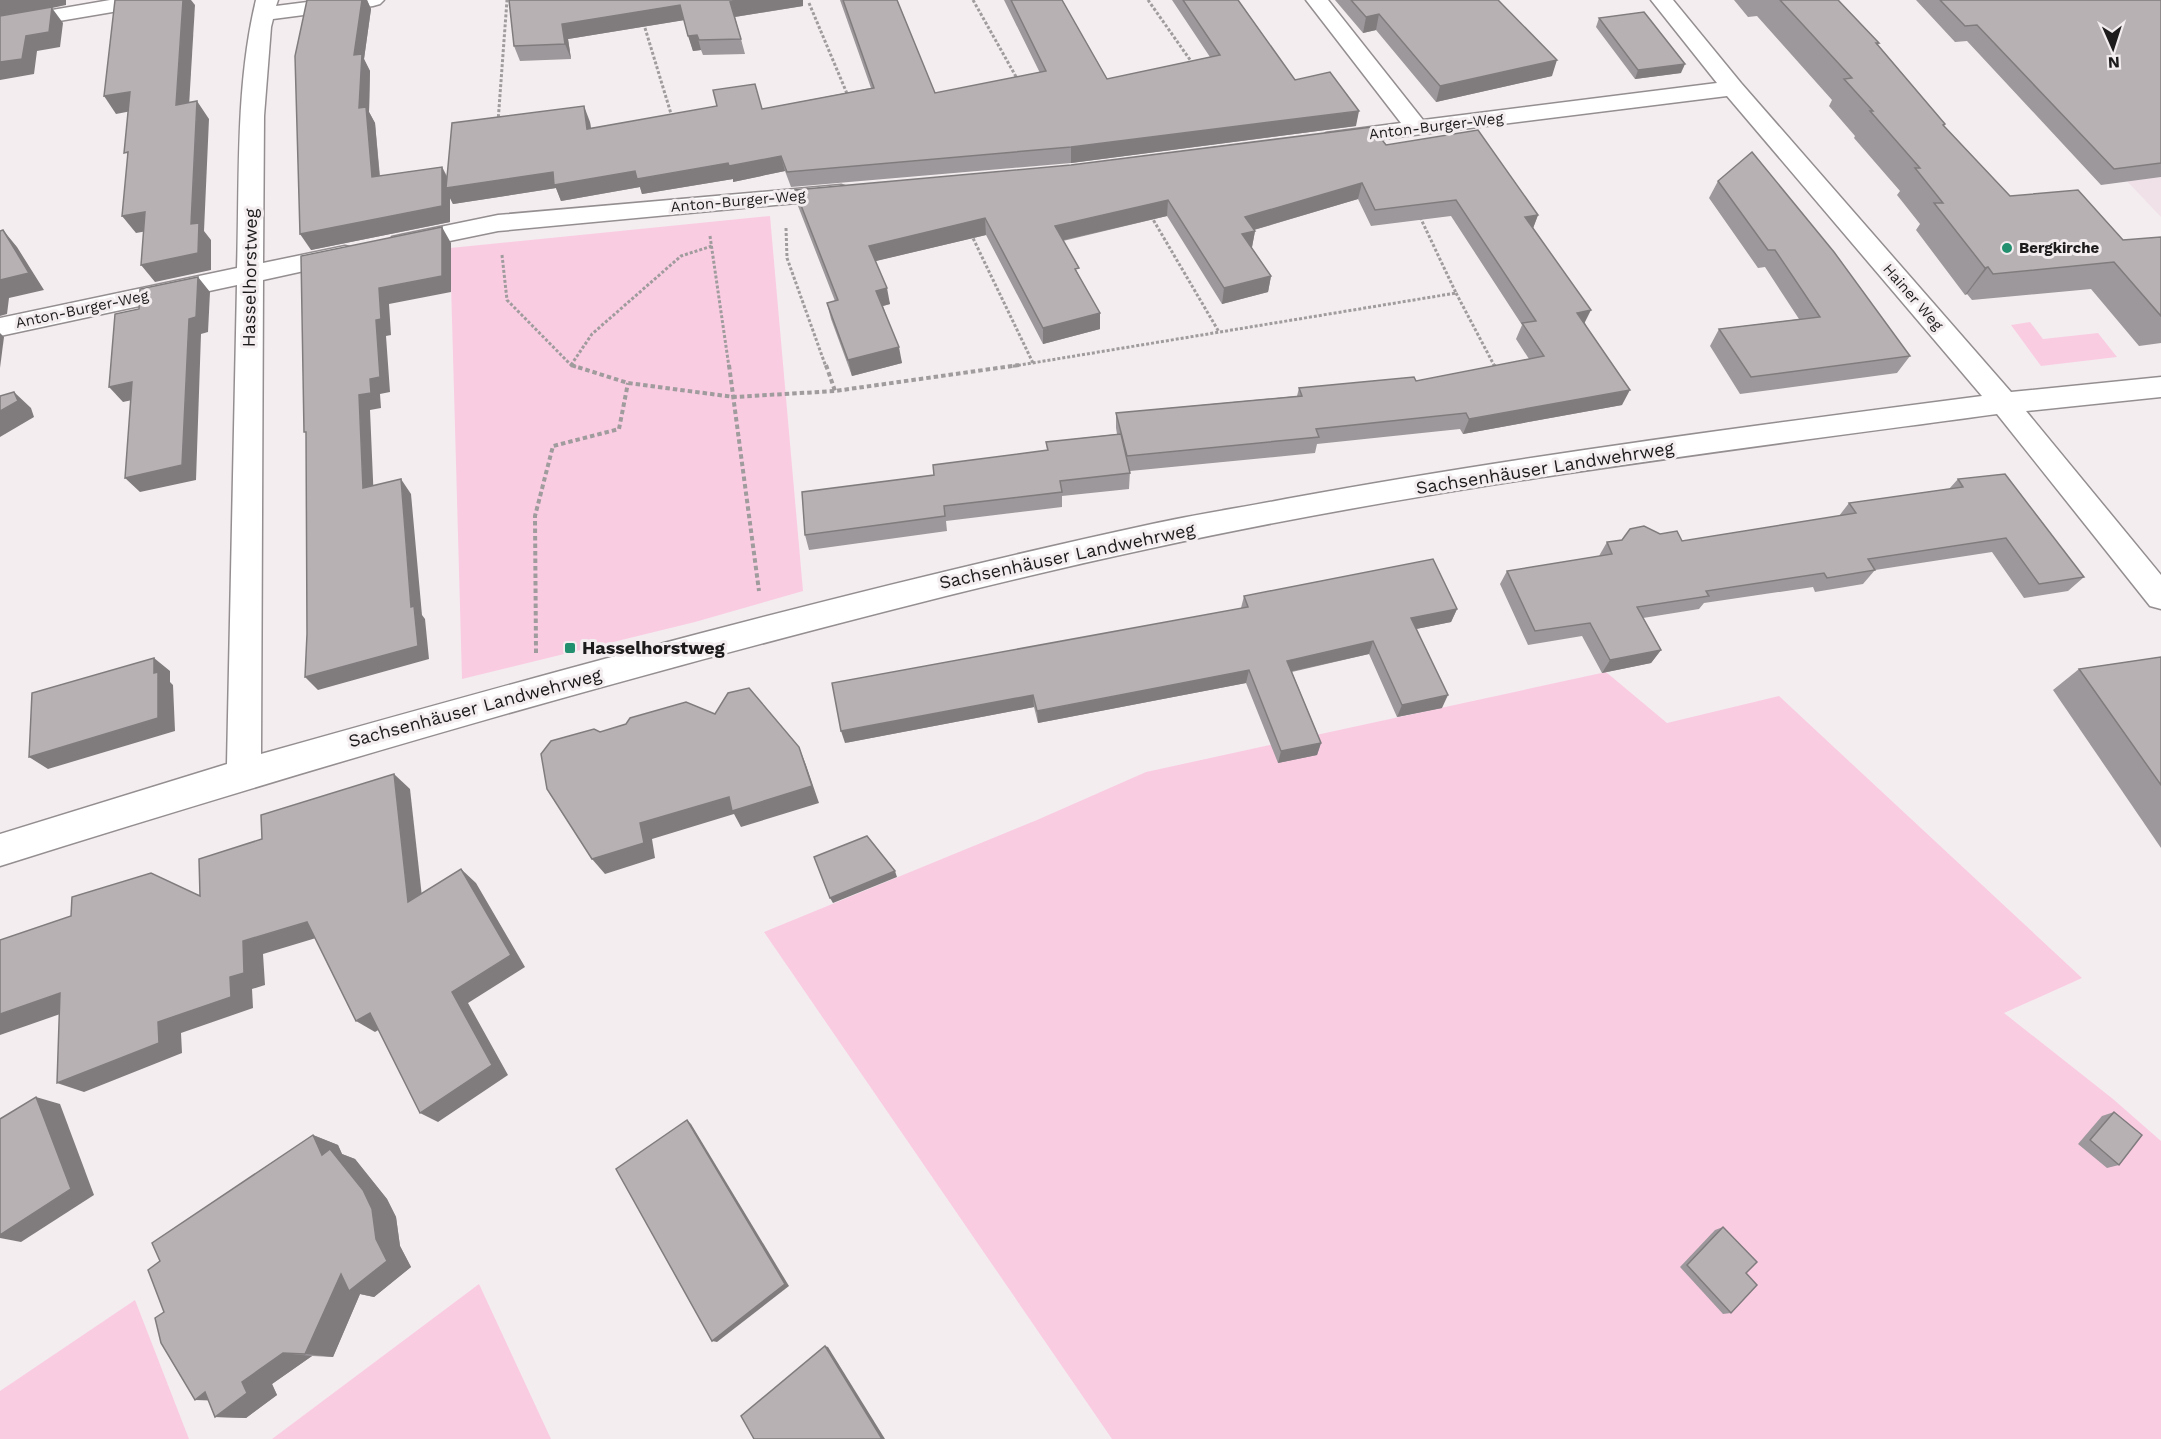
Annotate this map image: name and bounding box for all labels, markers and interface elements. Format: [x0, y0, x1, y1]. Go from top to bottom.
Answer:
north arrow [2083, 18, 2143, 78]
text: N [2107, 53, 2120, 72]
street label: Anton-Burger-Weg [1368, 109, 1504, 143]
street label: Anton-Burger-Weg [670, 186, 806, 216]
street label: Hasselhorstweg [238, 208, 261, 348]
place label: Bergkirche [2019, 239, 2099, 257]
marker: Bergkirche [2000, 241, 2014, 255]
street label: Hainer Weg [1879, 260, 1947, 334]
street label: Anton-Burger-Weg [14, 286, 150, 332]
street label: Sachsenhäuser Landwehrweg [1414, 437, 1676, 498]
street label: Sachsenhäuser Landwehrweg [937, 518, 1197, 593]
place label: Hasselhorstweg [582, 637, 726, 658]
marker: Hasselhorstweg [563, 641, 577, 655]
street label: Sachsenhäuser Landwehrweg [346, 664, 604, 751]

